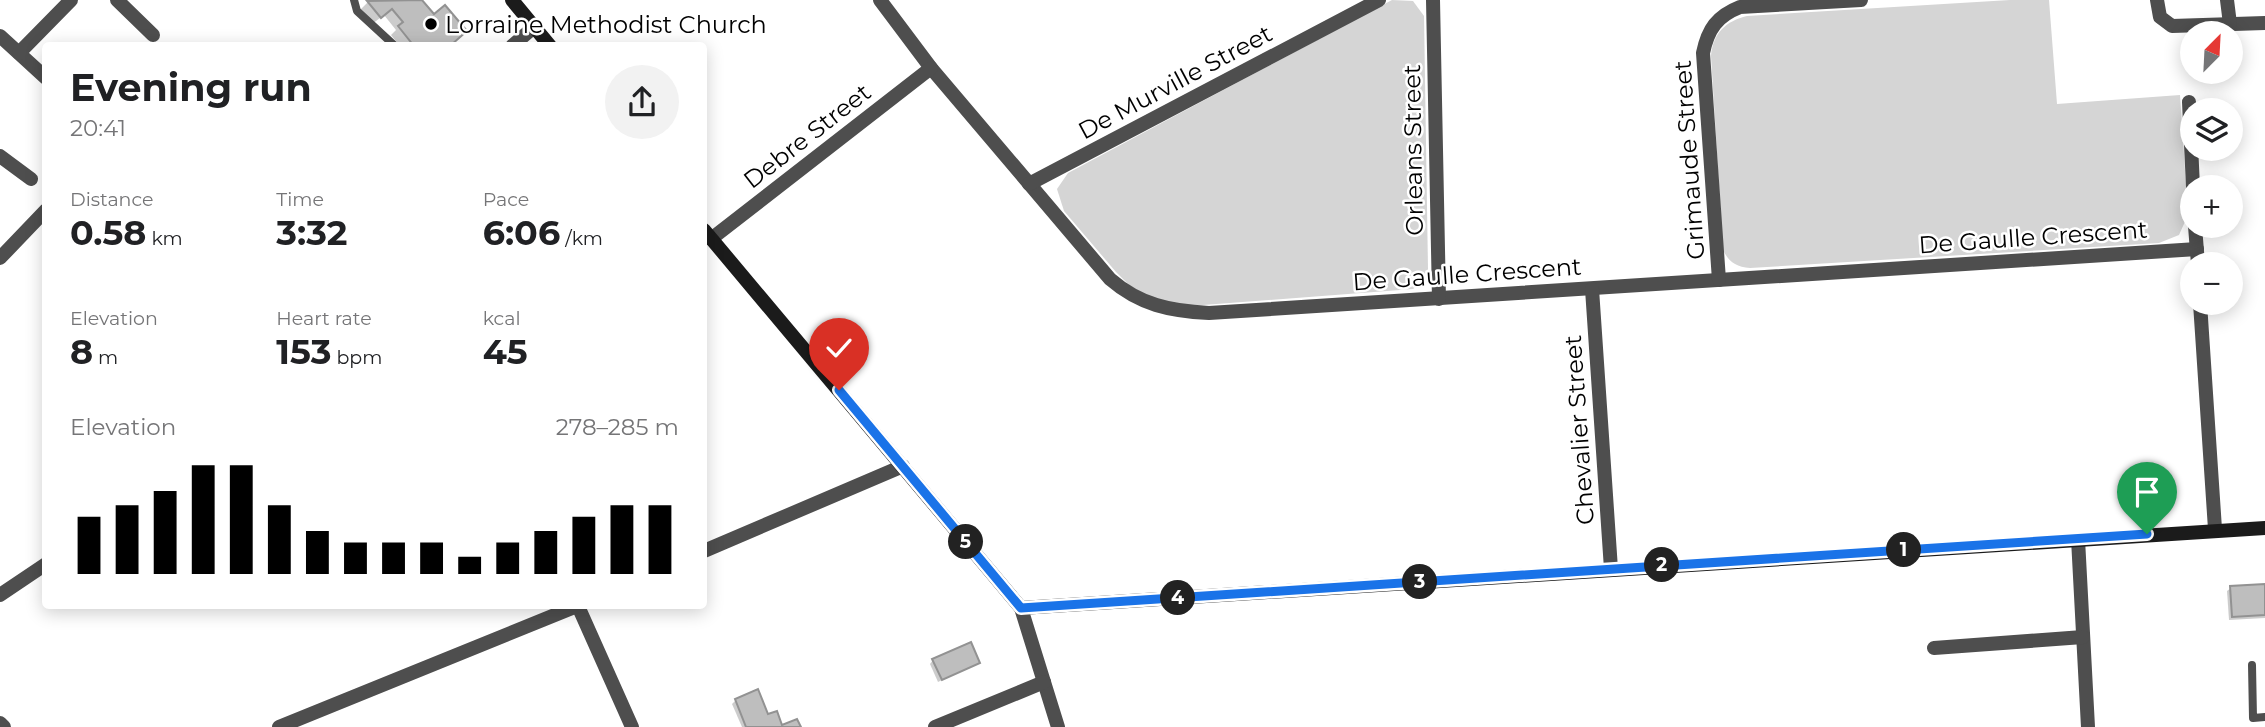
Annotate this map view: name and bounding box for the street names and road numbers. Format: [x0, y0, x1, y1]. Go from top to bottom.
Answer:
street label: De Murville Street [1073, 19, 1277, 145]
street label: Grimaude Street [1668, 59, 1710, 261]
street label: Orleans Street [1397, 64, 1429, 236]
street label: Debre Street [738, 77, 877, 195]
street label: De Gaulle Crescent [1918, 215, 2149, 259]
street label: De Gaulle Crescent [1352, 252, 1583, 296]
street label: Chevalier Street [1558, 334, 1600, 526]

